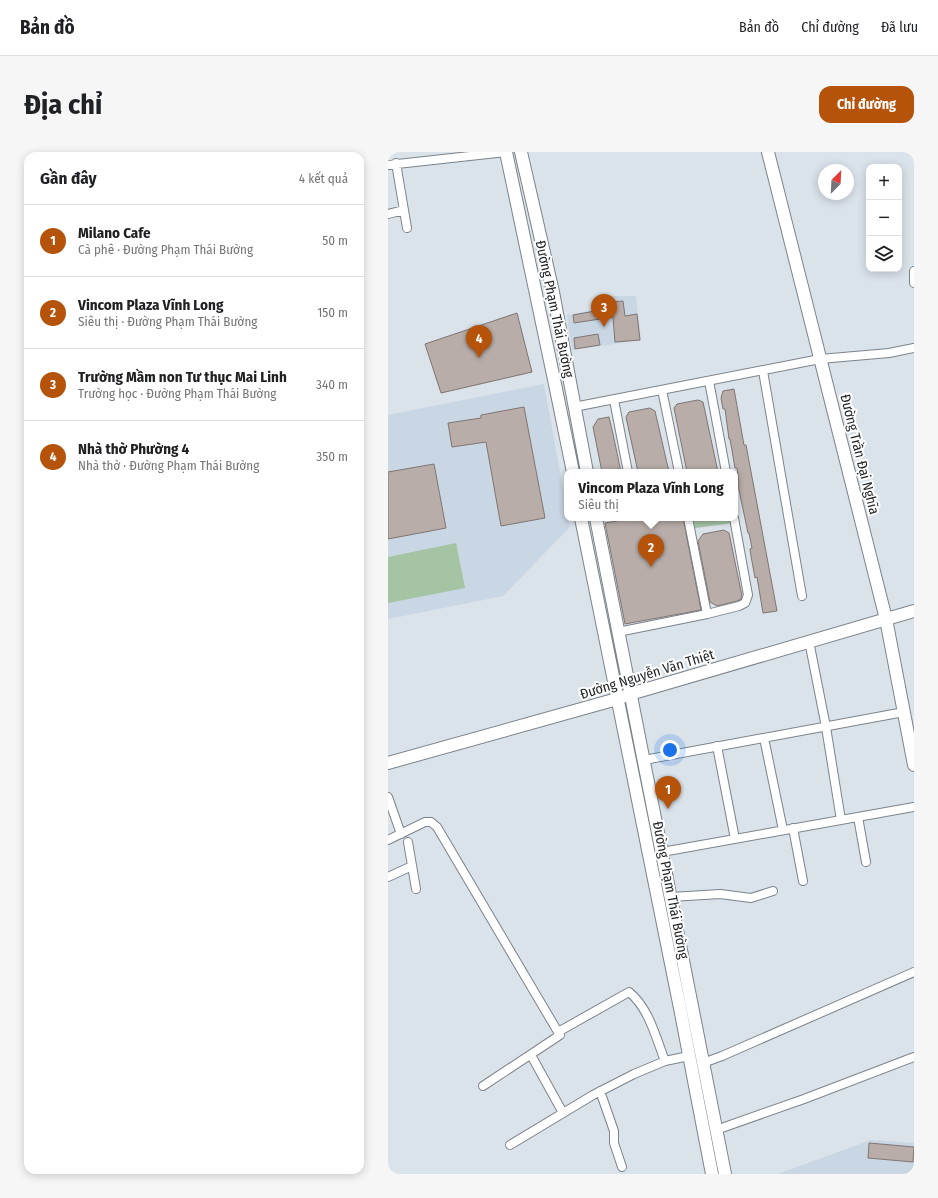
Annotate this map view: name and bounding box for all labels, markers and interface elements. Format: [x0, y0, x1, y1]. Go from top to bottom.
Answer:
text: Bản đồ [20, 16, 75, 39]
text: Bản đồ [739, 19, 779, 36]
text: Chỉ đường [801, 19, 859, 36]
text: Đã lưu [881, 19, 918, 36]
button: Chỉ đường [819, 86, 914, 123]
text: Địa chỉ [24, 88, 102, 121]
north arrow [818, 164, 854, 200]
map controls [866, 164, 902, 272]
button: + [866, 164, 902, 200]
text: Gần đây [40, 168, 97, 189]
text: 4 kết quả [299, 171, 348, 186]
button: − [866, 200, 902, 236]
text: Milano Cafe [78, 224, 151, 242]
text: 1 [50, 233, 56, 248]
text: 50 m [322, 233, 348, 248]
button: layers [866, 236, 902, 272]
street label: Đường Phạm Thái Bường [532, 239, 577, 380]
text: Cà phê · Đường Phạm Thái Bường [78, 242, 253, 257]
pin: 3 [591, 294, 617, 327]
text: Vincom Plaza Vĩnh Long [78, 296, 223, 314]
text: 2 [50, 305, 56, 320]
text: 150 m [317, 305, 348, 320]
text: Siêu thị · Đường Phạm Thái Bường [78, 314, 257, 329]
pin: 4 [466, 325, 492, 358]
text: Trường Mầm non Tư thục Mai Linh [78, 368, 287, 386]
text: 3 [50, 377, 56, 392]
text: 340 m [316, 377, 348, 392]
text: Trường học · Đường Phạm Thái Bường [78, 386, 276, 401]
street label: Đường Trần Đại Nghĩa [836, 392, 884, 516]
text: Nhà thờ Phường 4 [78, 440, 189, 458]
text: 4 [50, 449, 56, 464]
text: 350 m [316, 449, 348, 464]
text: Nhà thờ · Đường Phạm Thái Bường [78, 458, 259, 473]
popup [564, 469, 738, 521]
text: Vincom Plaza Vĩnh Long [578, 479, 724, 497]
text: Siêu thị [578, 497, 619, 512]
pin: 2 [638, 534, 664, 567]
street label: Đường Nguyễn Văn Thiệt [578, 646, 717, 703]
your location [660, 740, 680, 760]
pin: 1 [655, 776, 681, 809]
street label: Đường Phạm Thái Bường [649, 820, 692, 961]

